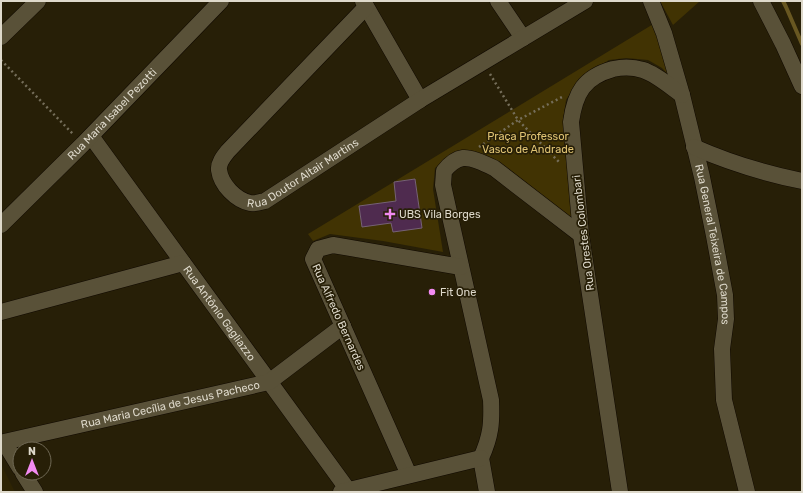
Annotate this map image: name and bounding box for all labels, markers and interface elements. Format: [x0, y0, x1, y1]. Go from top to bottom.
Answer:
street label: Rua Maria Isabel Pezotti [65, 66, 159, 163]
park label: Praça Professor Vasco de Andrade [482, 130, 574, 156]
street label: Rua Doutor Altair Martins [246, 136, 361, 211]
street label: Rua General Teixeira de Campos [692, 163, 732, 326]
street label: Rua Orestes Colombari [570, 174, 597, 292]
marker: UBS Vila Borges [384, 208, 396, 220]
place label: UBS Vila Borges [399, 208, 481, 221]
street label: Rua Alfredo Bernardes [309, 262, 368, 373]
street label: Rua Antônio Gagliazzo [180, 263, 258, 364]
place label: Fit One [440, 286, 476, 299]
marker: Fit One [427, 287, 437, 297]
street label: Rua Maria Cecília de Jesus Pacheco [80, 378, 261, 431]
north arrow [12, 441, 52, 481]
text: N [28, 445, 36, 458]

